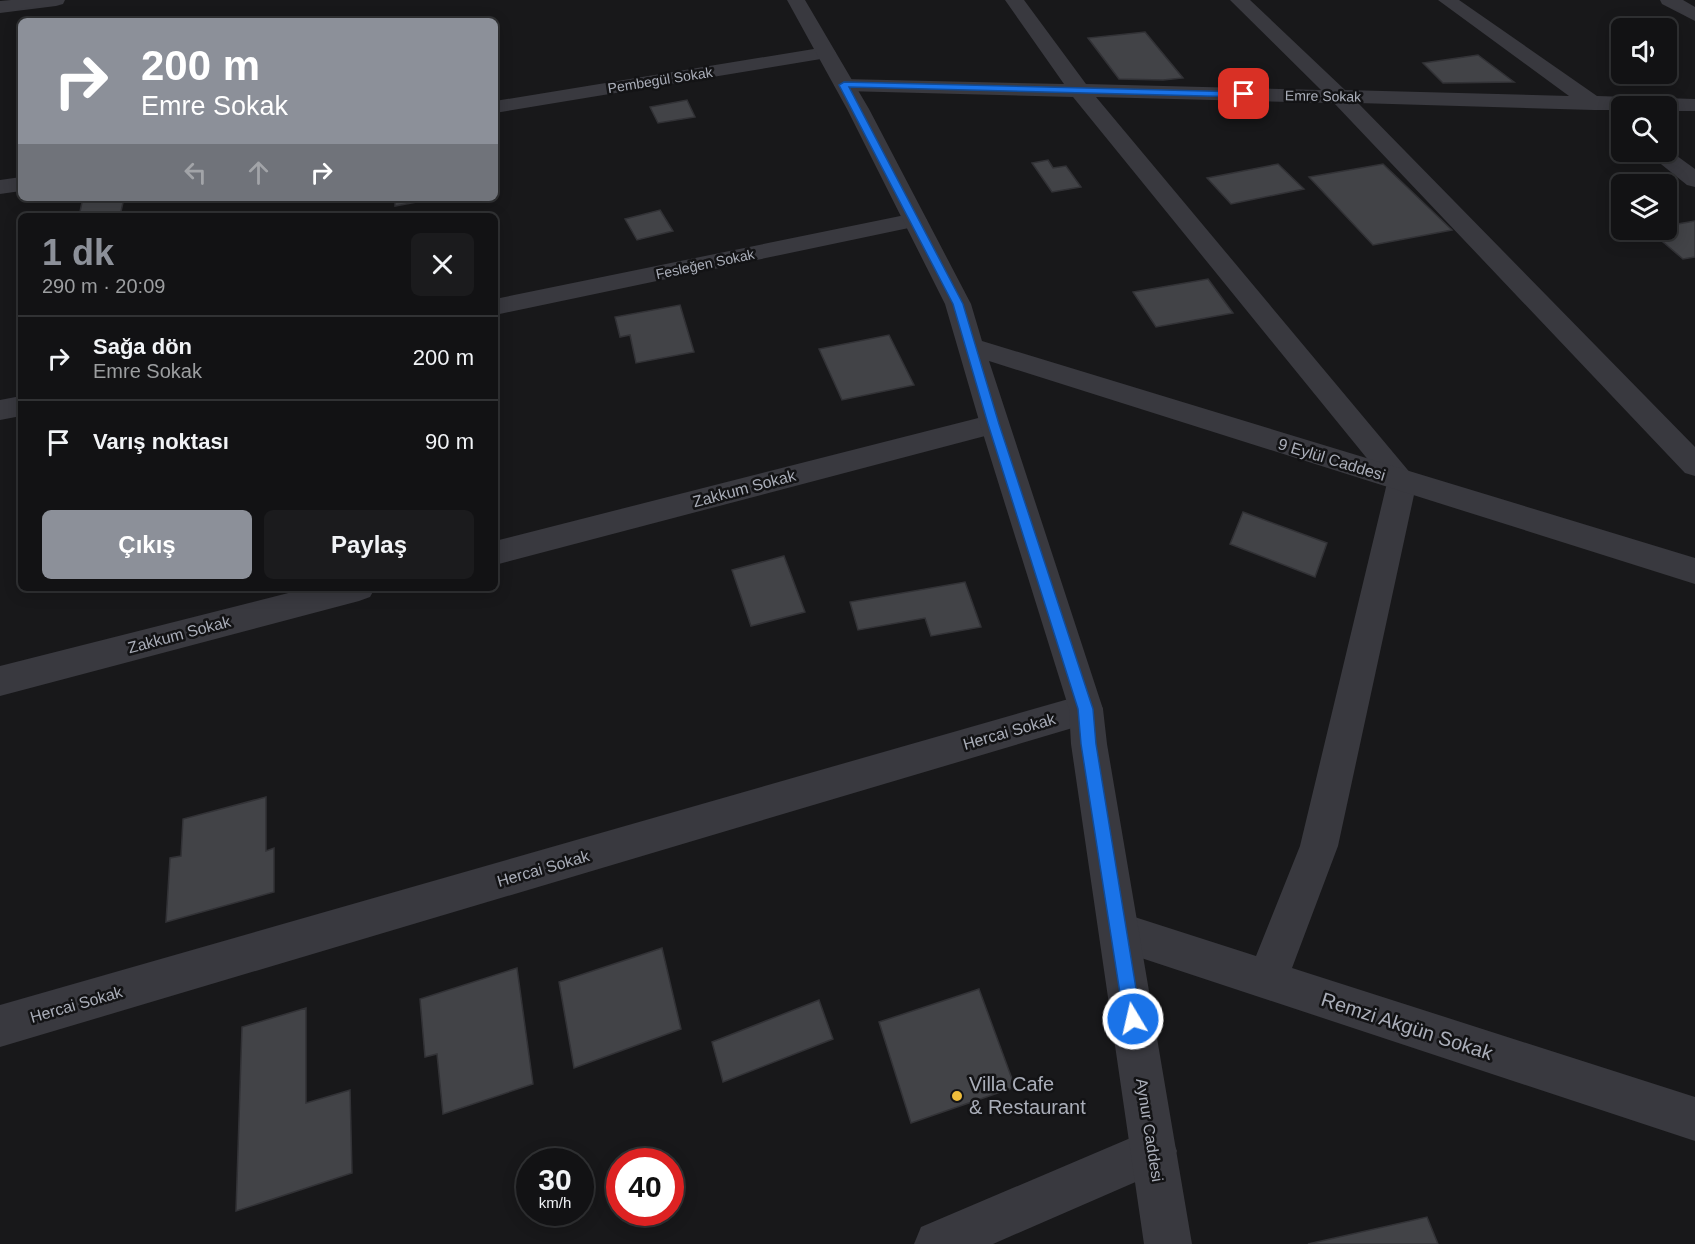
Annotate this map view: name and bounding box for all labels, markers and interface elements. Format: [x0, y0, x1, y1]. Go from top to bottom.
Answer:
map controls [1611, 18, 1677, 240]
button: sound [1611, 18, 1677, 84]
icon: right [42, 42, 120, 120]
text: 200 m [141, 42, 260, 89]
street label: Pembegül Sokak [606, 64, 715, 96]
pin [1218, 68, 1269, 119]
icon: arrive [1227, 77, 1260, 110]
street label: Emre Sokak [1285, 87, 1362, 105]
text: Emre Sokak [141, 91, 288, 121]
button: search [1611, 96, 1677, 162]
icon: left [179, 156, 212, 189]
icon: ahead [242, 156, 275, 189]
icon: right [305, 156, 338, 189]
button: layers [1611, 174, 1677, 240]
text: 1 dk [42, 232, 114, 273]
button: close [411, 233, 474, 296]
street label: Fesleğen Sokak [654, 246, 757, 282]
text: 290 m · 20:09 [42, 275, 165, 297]
text: Sağa dön [93, 334, 192, 359]
icon: right [42, 342, 75, 375]
text: 200 m [413, 345, 474, 370]
text: Emre Sokak [93, 360, 202, 382]
icon: arrive [42, 426, 75, 459]
text: Varış noktası [93, 429, 229, 454]
text: 90 m [425, 429, 474, 454]
street label: 9 Eylül Caddesi [1276, 435, 1387, 484]
street label: Zakkum Sokak [691, 466, 798, 510]
button: Çıkış [42, 510, 252, 579]
button: Paylaş [264, 510, 474, 579]
street label: Zakkum Sokak [126, 612, 233, 656]
street label: Hercai Sokak [961, 710, 1058, 753]
street label: Hercai Sokak [495, 847, 592, 890]
street label: Hercai Sokak [28, 983, 125, 1026]
position arrow [1101, 987, 1165, 1051]
street label: Remzi Akgün Sokak [1318, 988, 1496, 1064]
place label: Villa Cafe & Restaurant [969, 1073, 1086, 1118]
street label: Aynur Caddesi [1133, 1077, 1166, 1183]
marker: Villa Cafe & Restaurant [950, 1089, 964, 1103]
speed limit sign: 40 [606, 1148, 684, 1226]
text: 30 [538, 1163, 572, 1196]
text: km/h [539, 1194, 571, 1211]

